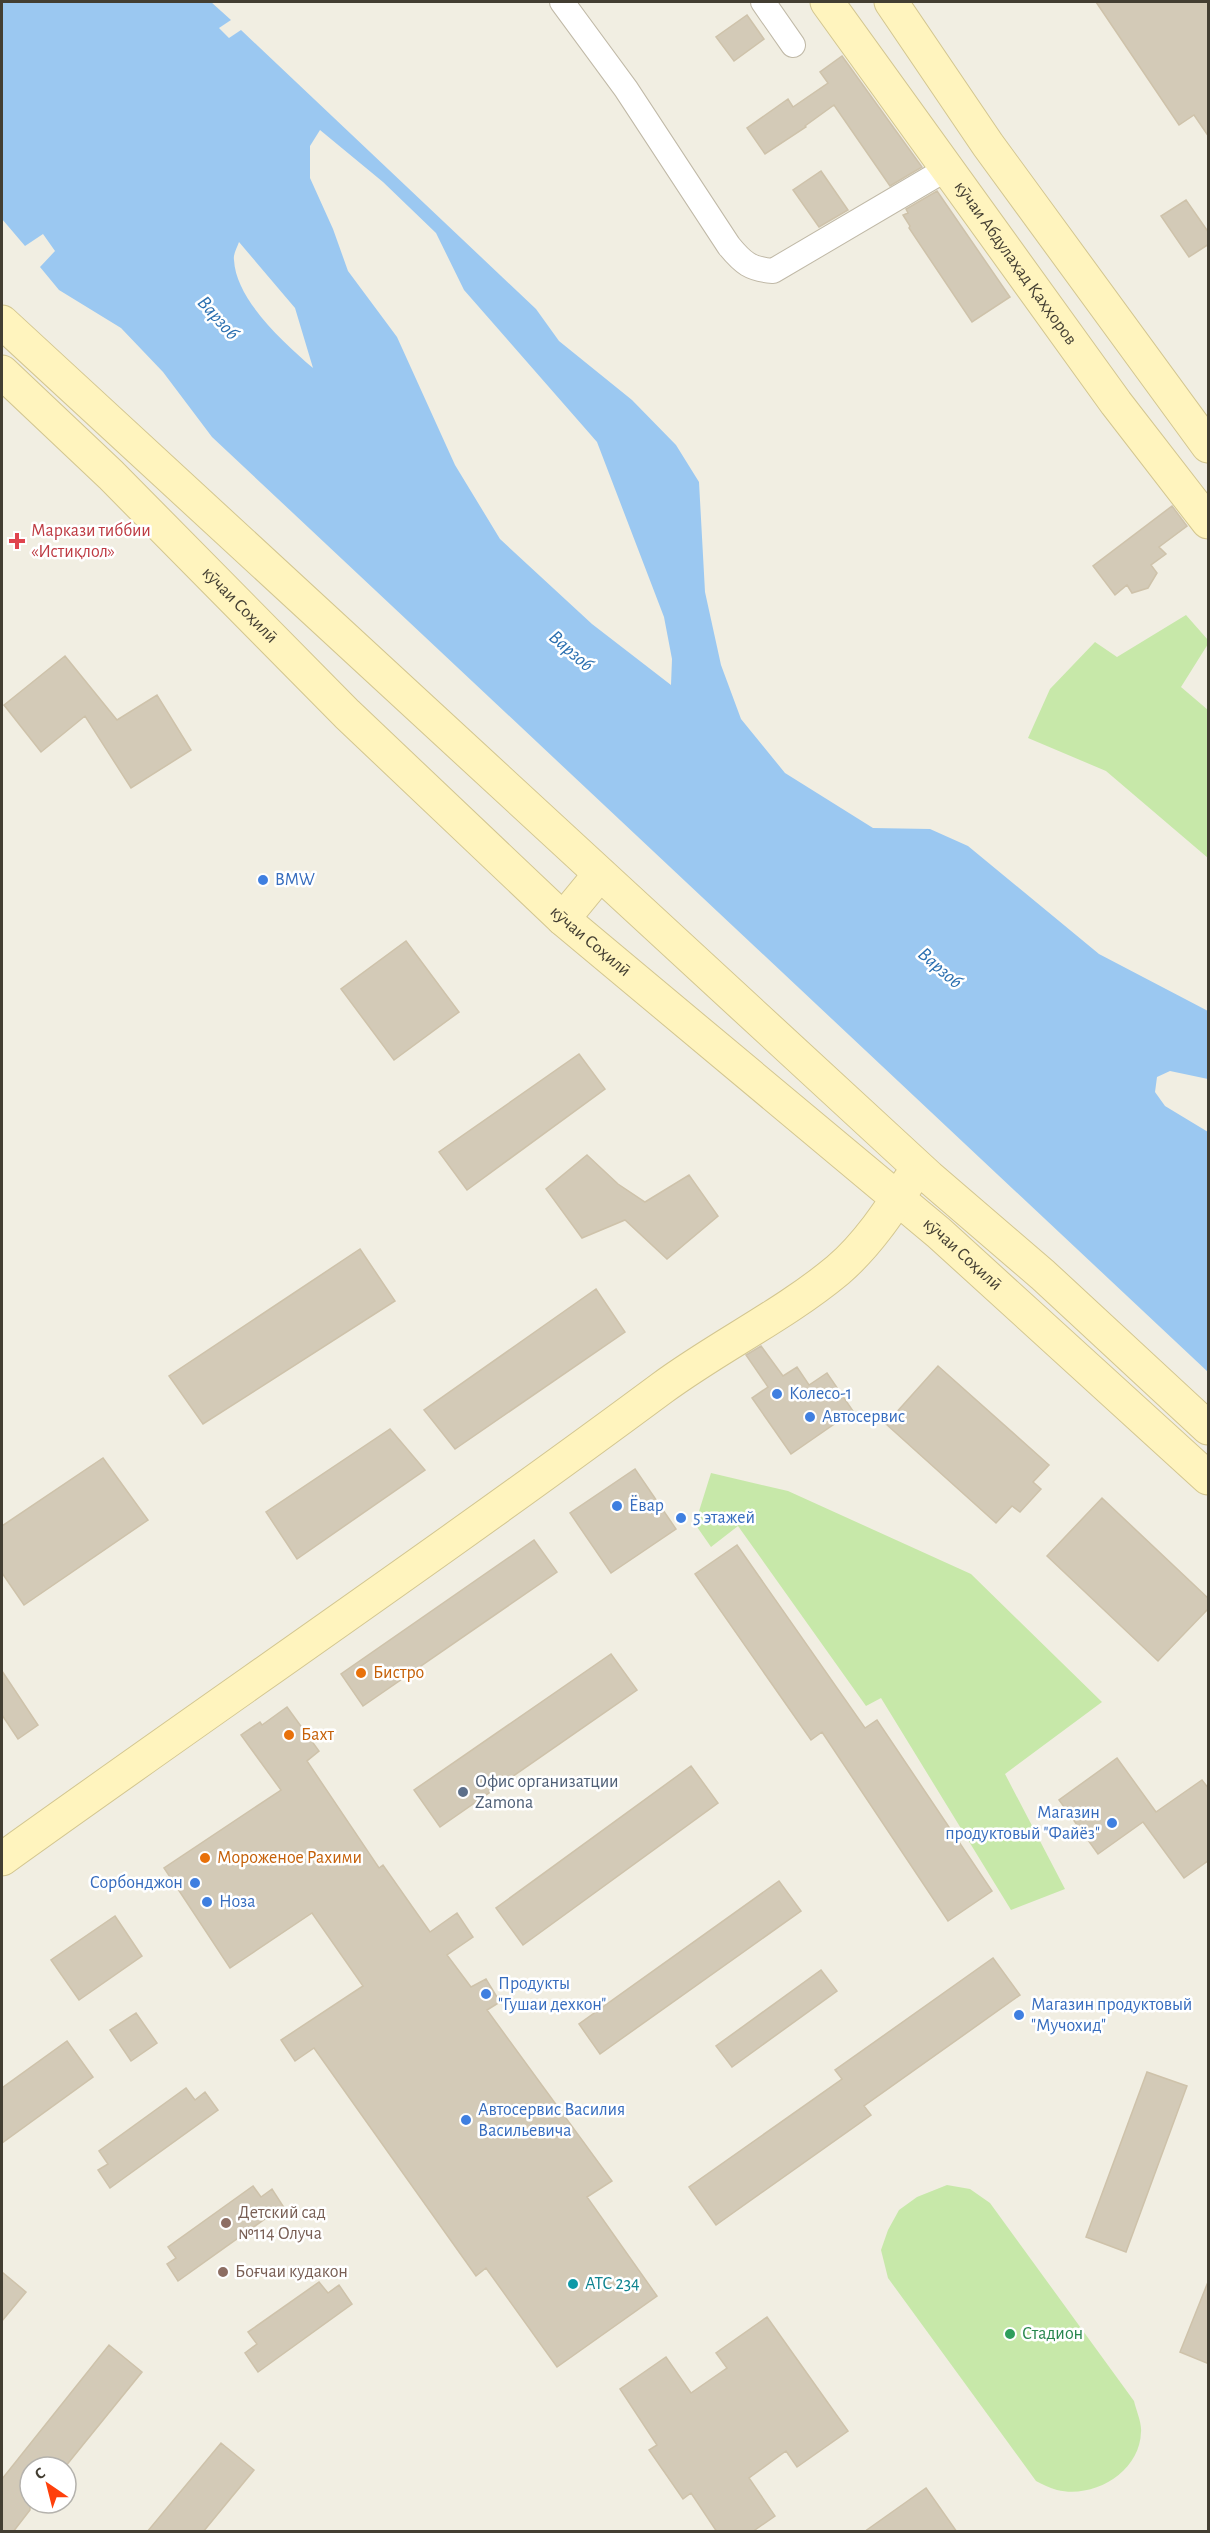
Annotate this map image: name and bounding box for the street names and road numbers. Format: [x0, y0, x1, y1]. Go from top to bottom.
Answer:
street label: кӯчаи Абдулаҳад Қаҳҳоров [950, 178, 1080, 348]
street label: кӯчаи Соҳилӣ [198, 564, 281, 647]
street label: кӯчаи Соҳилӣ [547, 903, 634, 980]
street label: кӯчаи Соҳилӣ [919, 1215, 1005, 1294]

